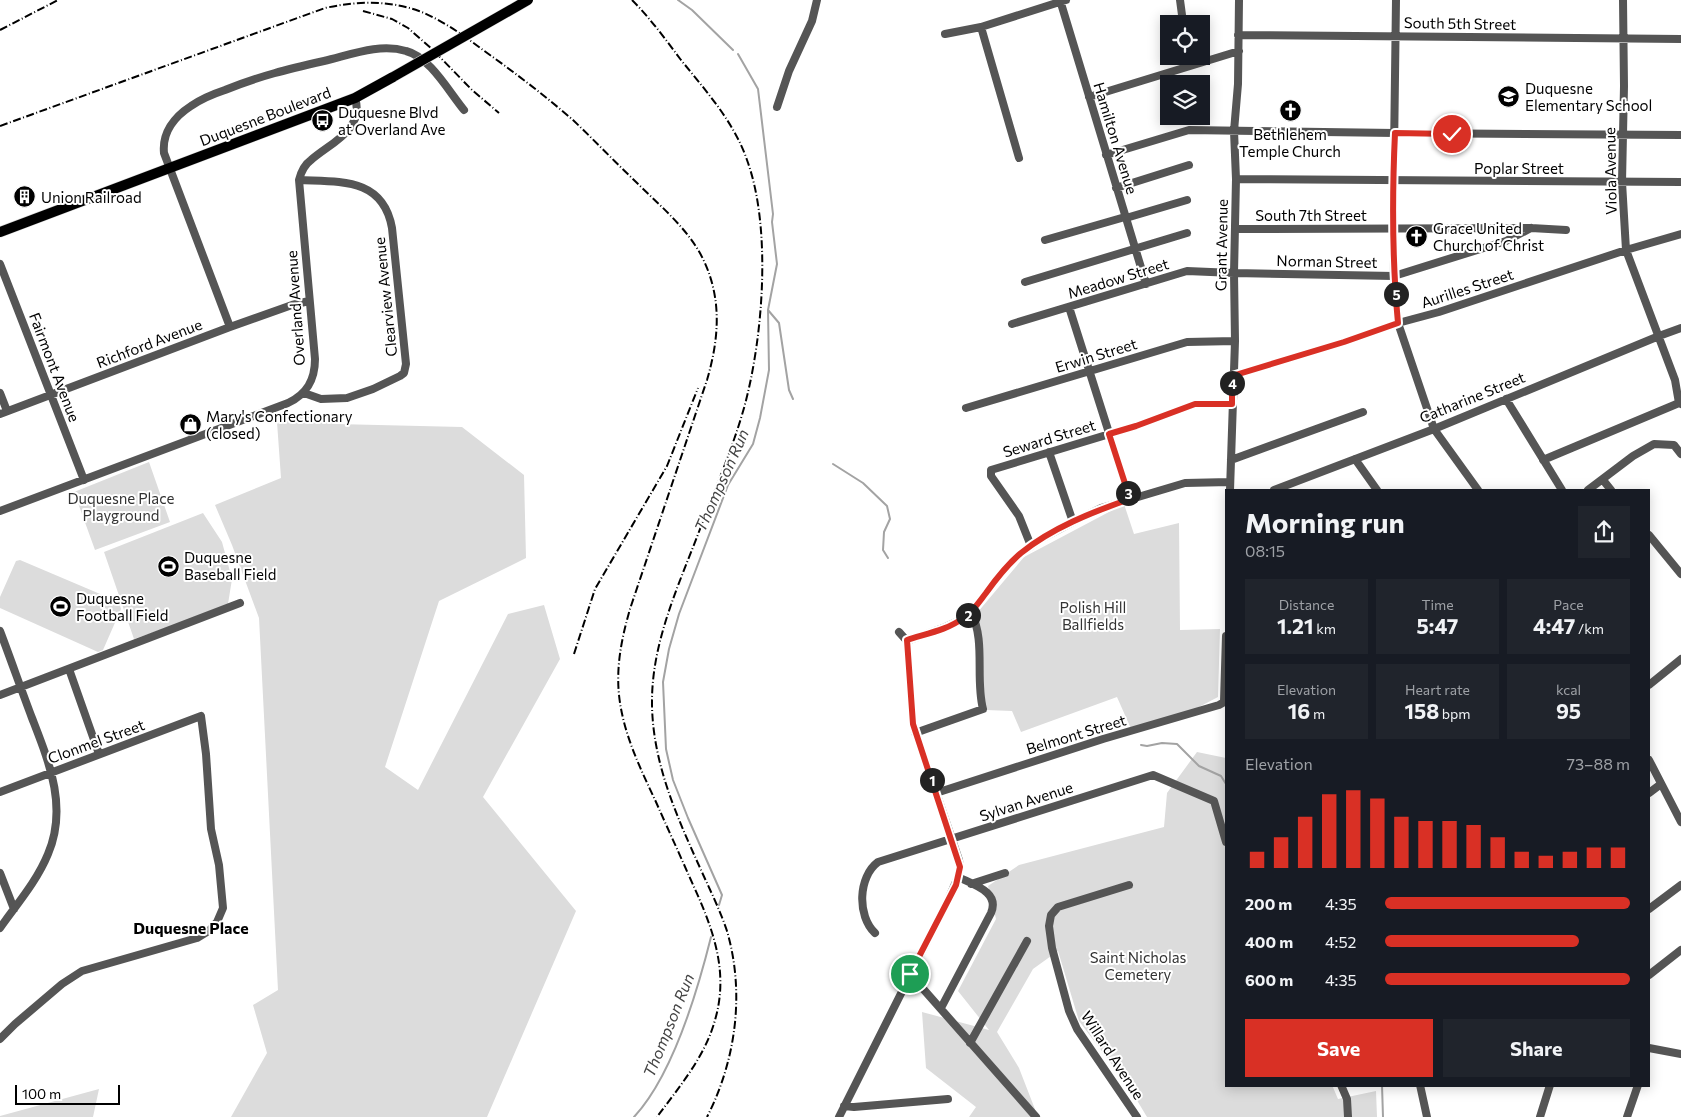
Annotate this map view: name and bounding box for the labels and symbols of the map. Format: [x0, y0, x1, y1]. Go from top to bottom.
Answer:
street label: South 5th Street [1404, 13, 1516, 33]
place label: Duquesne Elementary School [1525, 79, 1652, 114]
street label: Hamilton Avenue [1090, 80, 1142, 196]
street label: Duquesne Boulevard [197, 83, 333, 149]
school or university icon: Duquesne Elementary School [1497, 85, 1521, 109]
church icon: Bethlehem Temple Church [1278, 99, 1302, 123]
place label: Duquesne Blvd at Overland Ave [338, 103, 445, 138]
bus stop icon: Duquesne Blvd at Overland Ave [310, 109, 334, 133]
pin [1431, 113, 1473, 155]
place label: Bethlehem Temple Church [1239, 125, 1341, 160]
street label: Viola Avenue [1600, 127, 1620, 215]
street label: Poplar Street [1474, 159, 1564, 177]
building icon: Union Railroad [13, 185, 37, 209]
place label: Union Railroad [41, 188, 142, 206]
street label: Grant Avenue [1211, 199, 1231, 291]
street label: South 7th Street [1255, 206, 1367, 224]
place label: Grace United Church of Christ [1433, 219, 1544, 254]
church icon: Grace United Church of Christ [1405, 225, 1429, 249]
street label: Clearview Avenue [370, 236, 400, 358]
street label: Overland Avenue [282, 250, 308, 366]
street label: Norman Street [1276, 251, 1378, 271]
street label: Meadow Street [1065, 254, 1171, 302]
street label: Aurilles Street [1419, 265, 1515, 311]
pin: 5 [1384, 282, 1408, 306]
street label: Fairmont Avenue [26, 310, 84, 424]
street label: Richford Avenue [94, 315, 204, 371]
street label: Erwin Street [1053, 334, 1139, 376]
street label: Catharine Street [1417, 368, 1527, 426]
pin: 4 [1220, 370, 1244, 396]
place label: Mary's Confectionary (closed) [206, 407, 353, 442]
shop icon: Mary's Confectionary (closed) [178, 413, 202, 437]
street label: Seward Street [1001, 415, 1097, 461]
water label: Thompson Run [690, 426, 752, 534]
pin: 3 [1116, 480, 1140, 506]
park label: Duquesne Place Playground [67, 489, 175, 524]
place label: Duquesne Baseball Field [184, 548, 276, 583]
sports icon: Duquesne Baseball Field [156, 554, 180, 578]
place label: Duquesne Football Field [76, 589, 168, 624]
sports icon: Duquesne Football Field [48, 595, 72, 619]
park label: Polish Hill Ballfields [1060, 598, 1126, 633]
pin: 2 [956, 602, 980, 628]
street label: Belmont Street [1024, 710, 1128, 758]
street label: Clonmel Street [45, 715, 147, 767]
pin: 1 [920, 768, 944, 792]
street label: Sylvan Avenue [977, 777, 1075, 825]
district label: Duquesne Place [133, 918, 249, 937]
park label: Saint Nicholas Cemetery [1090, 948, 1187, 983]
pin [889, 953, 931, 995]
water label: Thompson Run [639, 970, 697, 1080]
street label: Willard Avenue [1078, 1007, 1148, 1103]
scale bar [15, 1082, 120, 1105]

